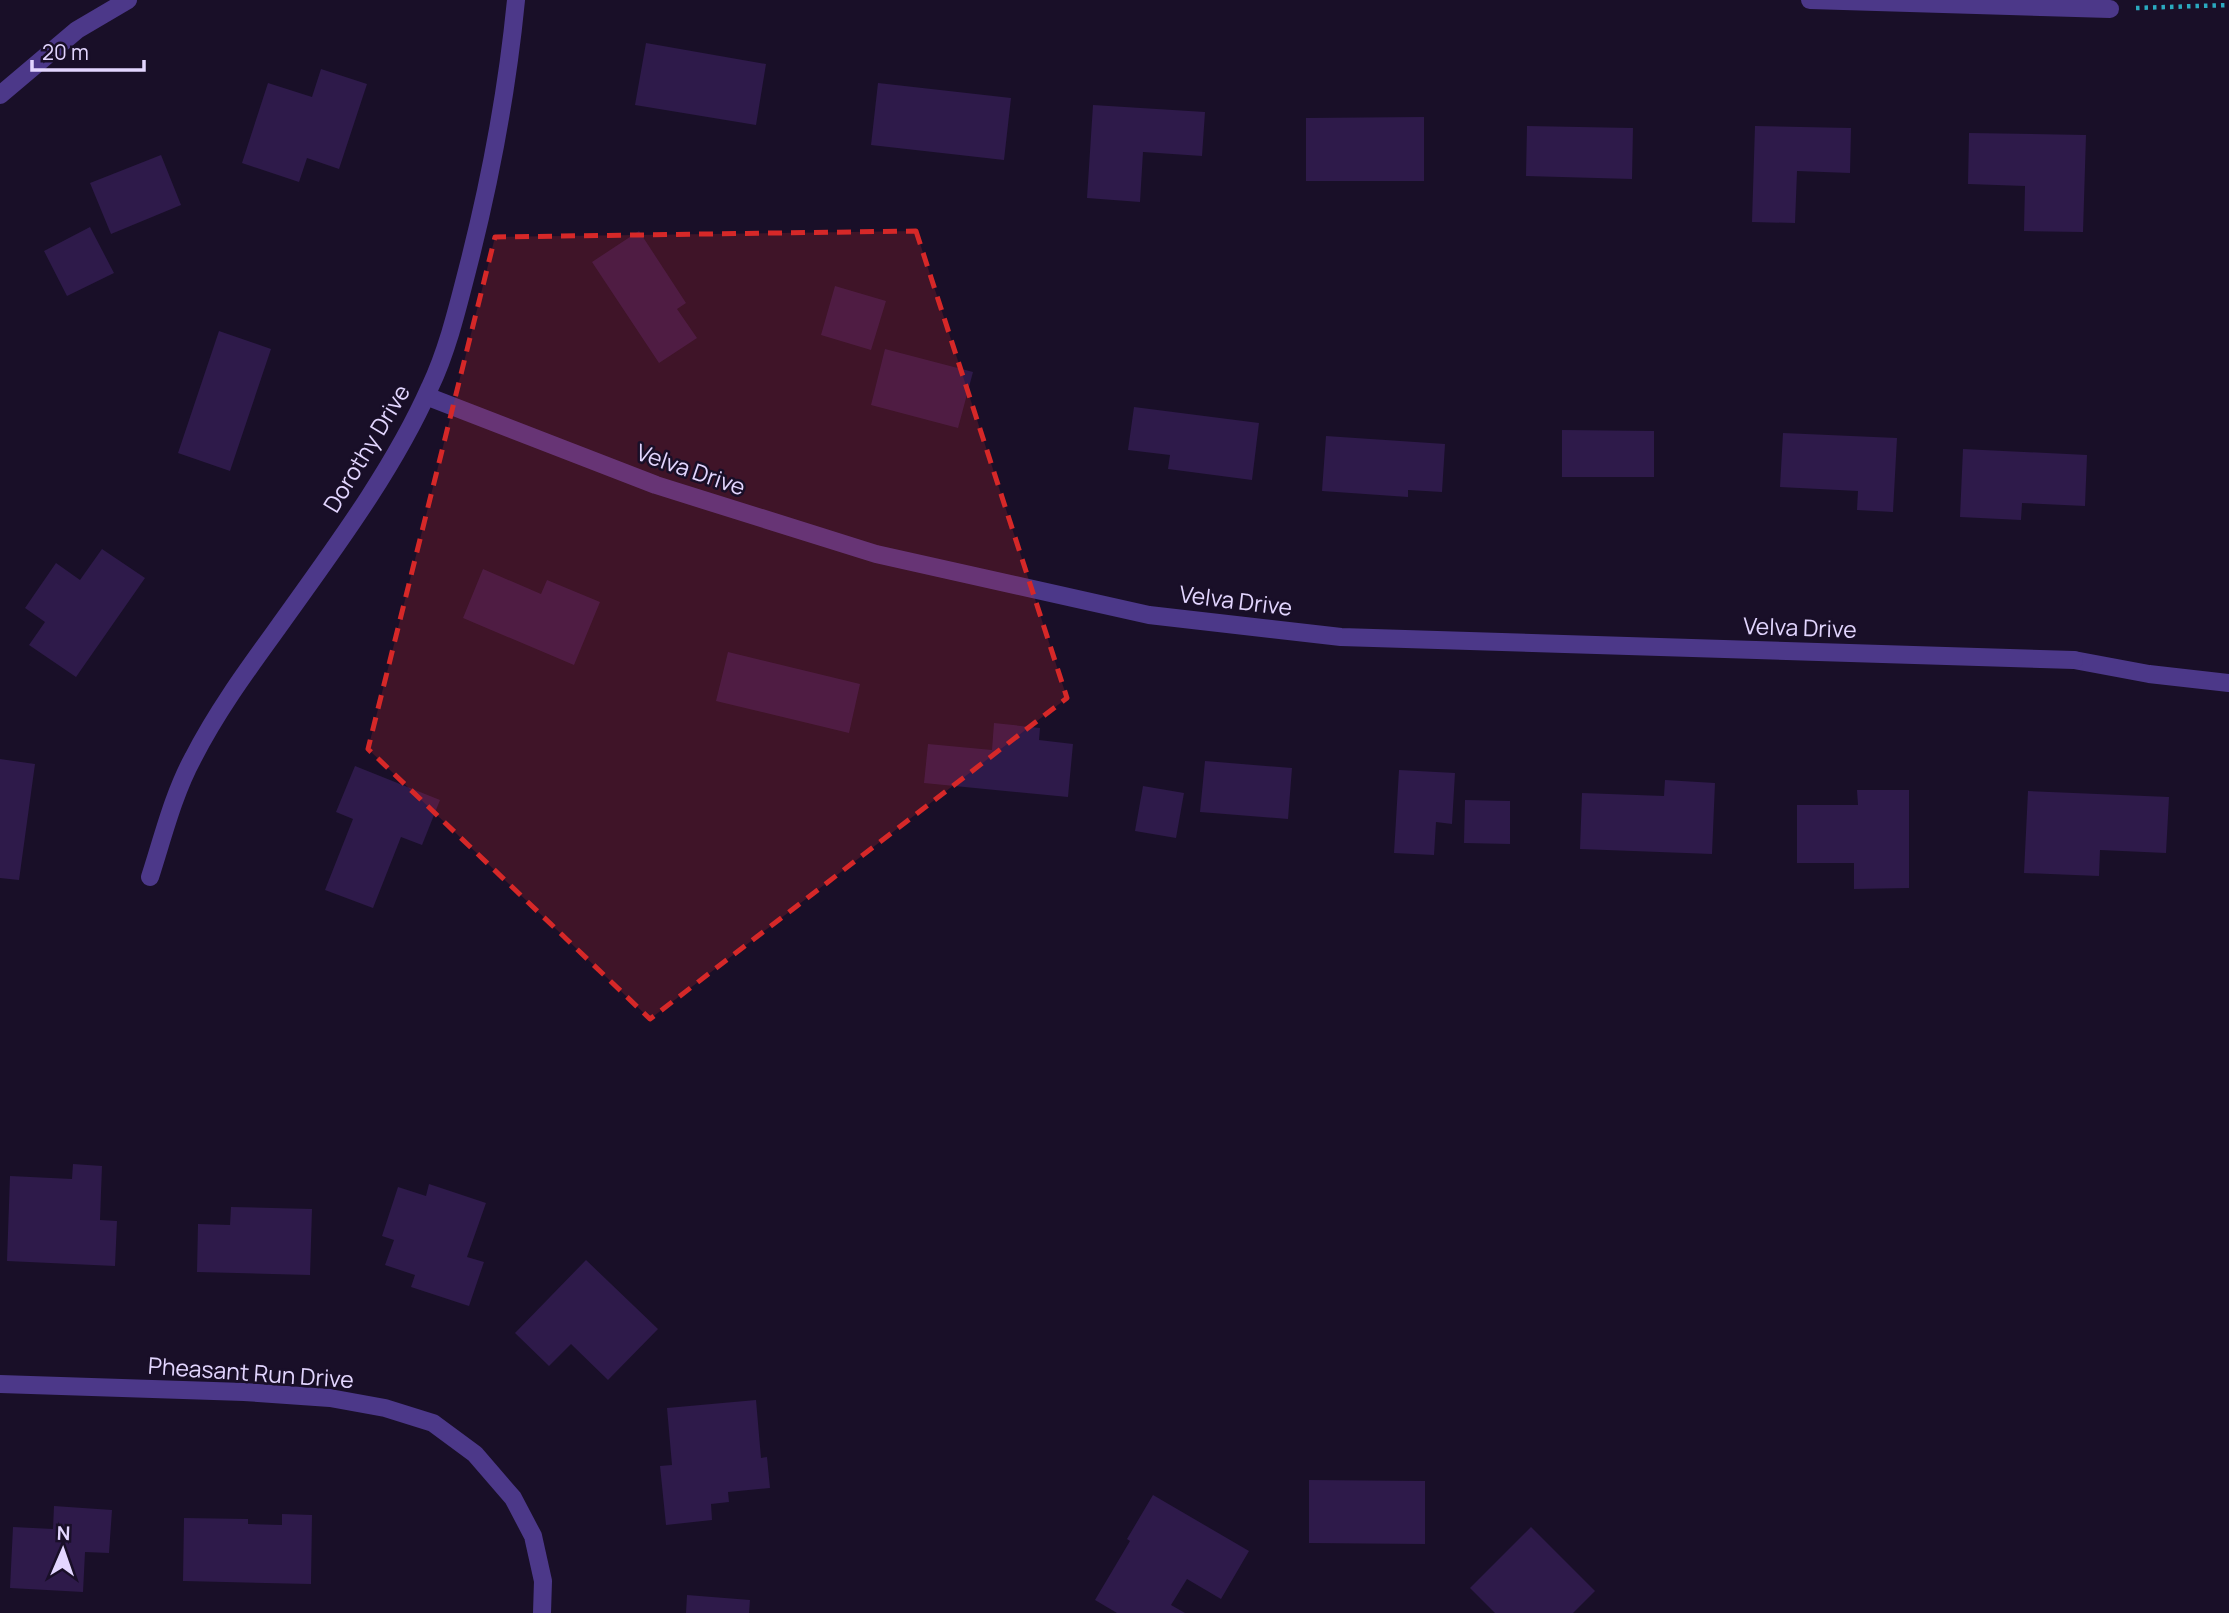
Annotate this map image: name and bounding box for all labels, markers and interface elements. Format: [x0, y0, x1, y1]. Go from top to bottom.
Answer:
scale bar [32, 28, 144, 72]
text: 20 m [42, 38, 89, 66]
street label: Dorothy Drive [315, 378, 417, 518]
street label: Velva Drive [632, 435, 750, 503]
street label: Velva Drive [1178, 577, 1294, 623]
street label: Velva Drive [1743, 609, 1857, 645]
street label: Pheasant Run Drive [147, 1349, 355, 1395]
north arrow [28, 1515, 98, 1585]
text: N [56, 1520, 71, 1546]

